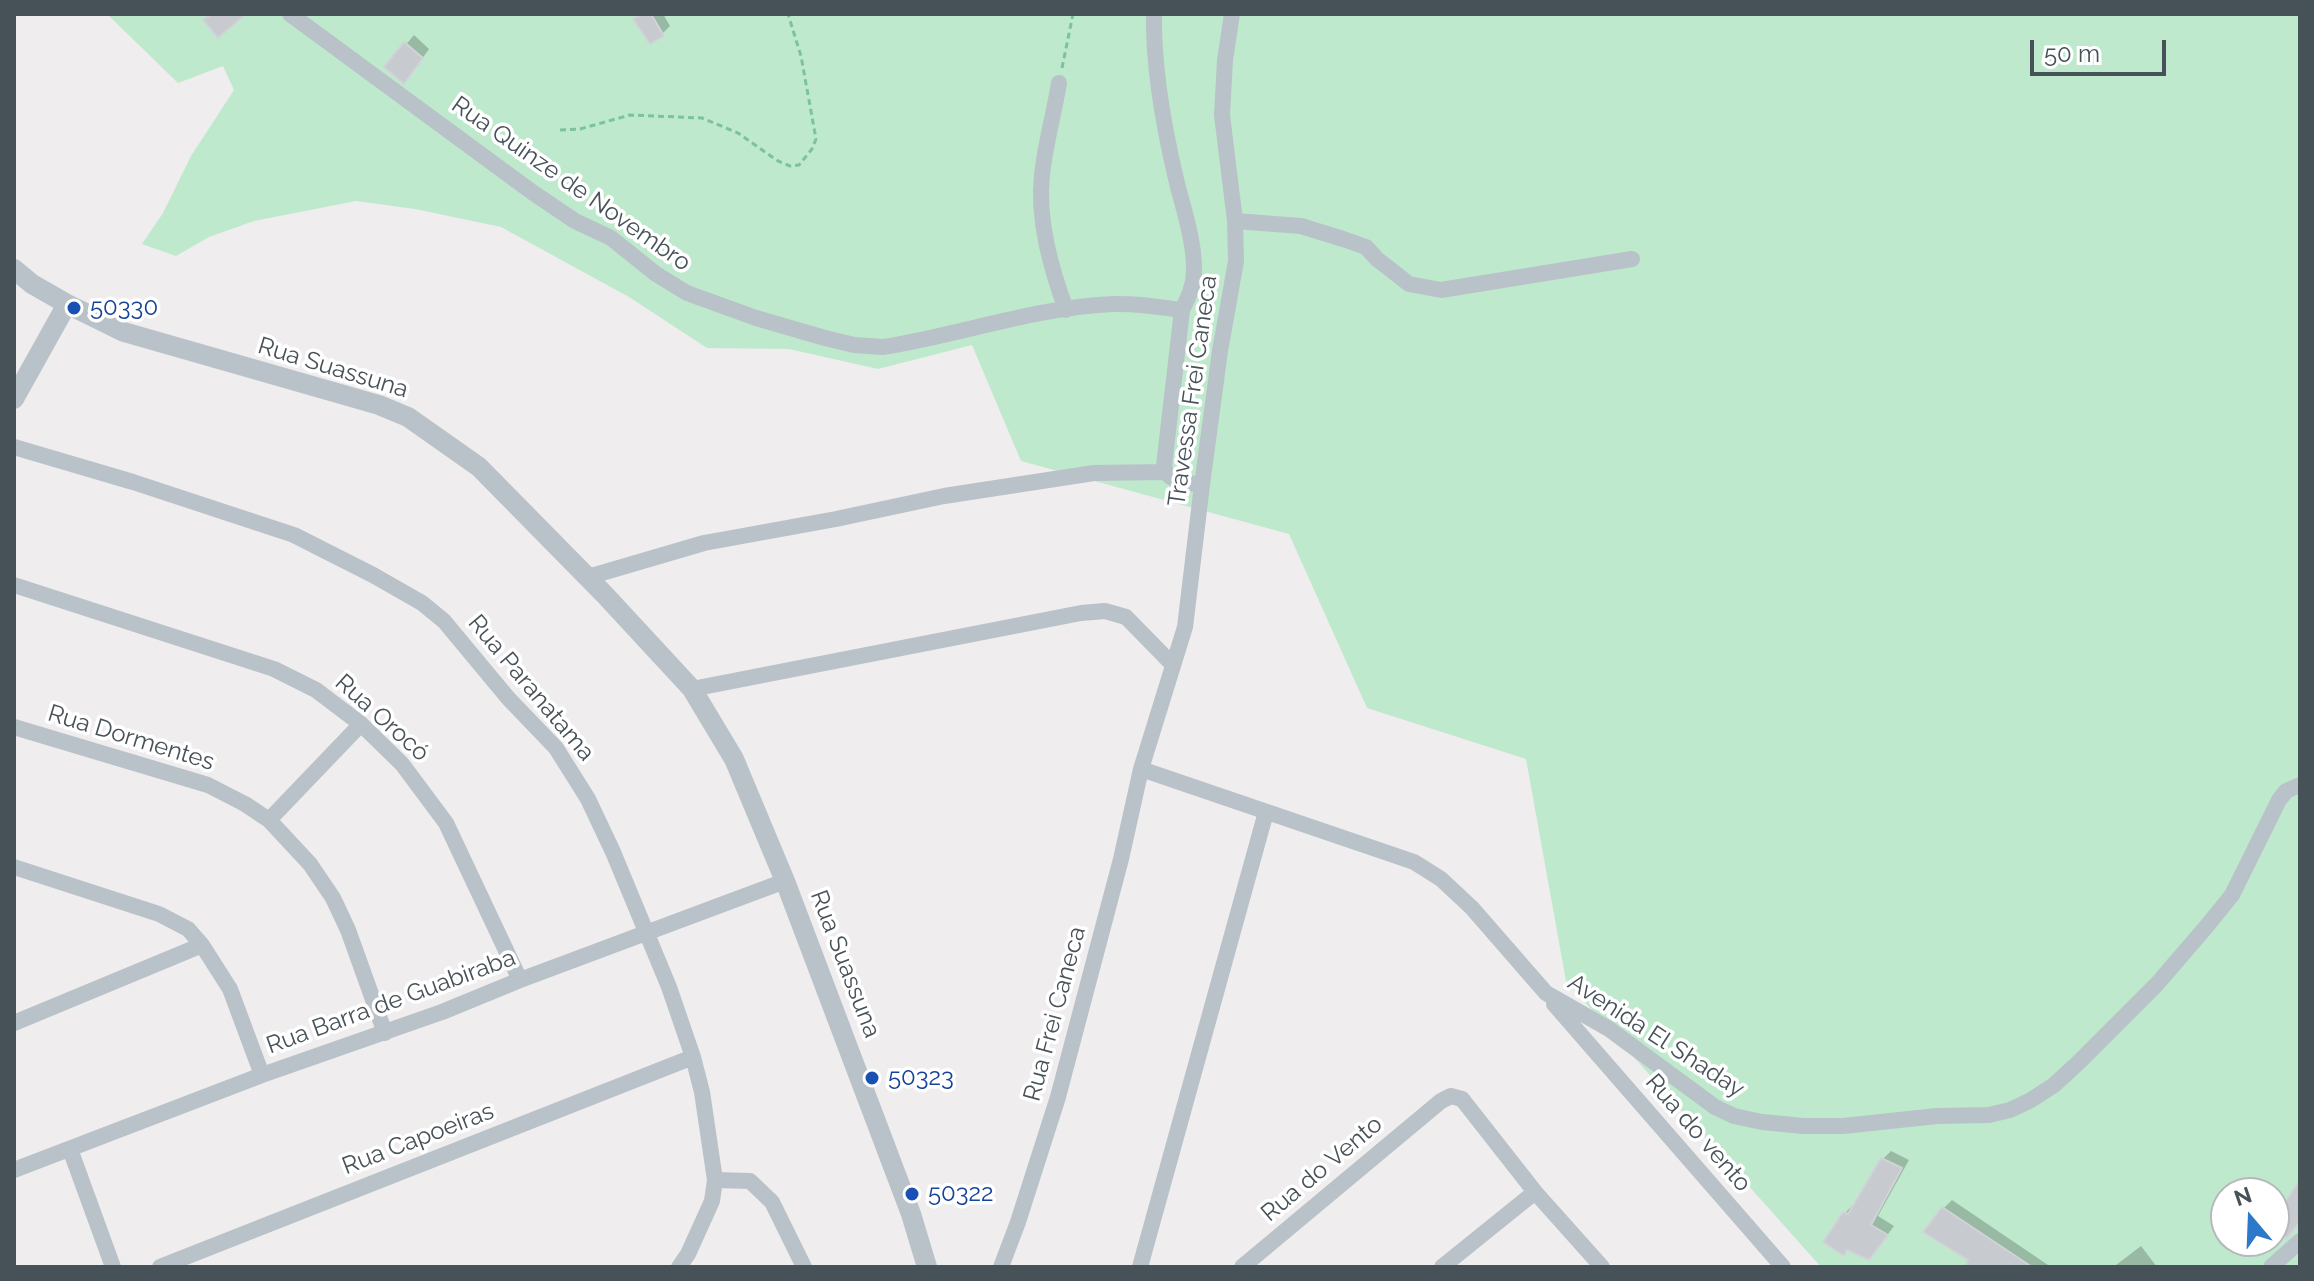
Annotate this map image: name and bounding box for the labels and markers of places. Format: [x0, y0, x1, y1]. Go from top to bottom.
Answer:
place label: 50330 [90, 294, 158, 322]
marker: 50330 [65, 299, 83, 317]
place label: 50323 [888, 1064, 954, 1092]
marker: 50323 [863, 1069, 881, 1087]
place label: 50322 [928, 1180, 994, 1208]
marker: 50322 [903, 1185, 921, 1203]

